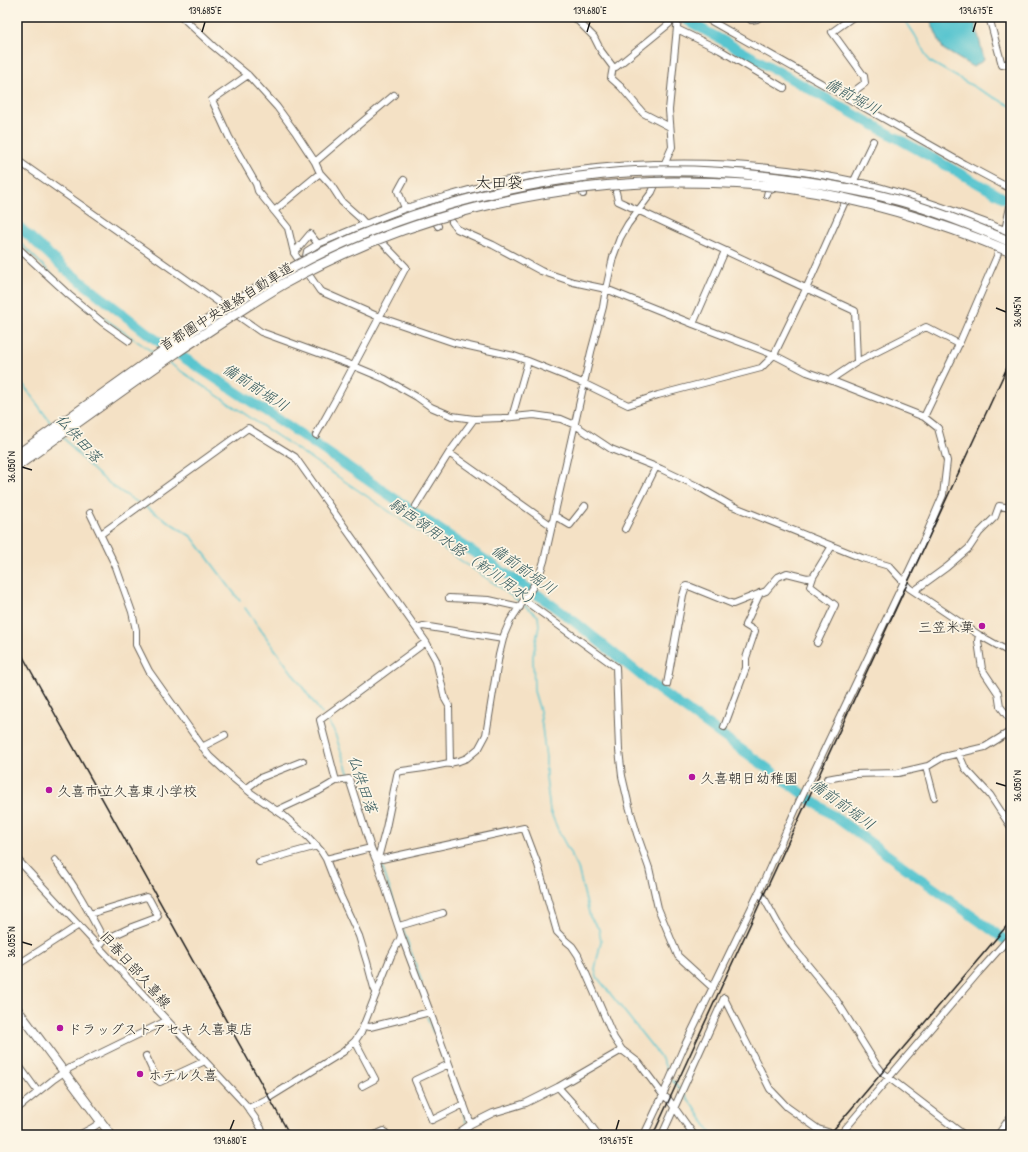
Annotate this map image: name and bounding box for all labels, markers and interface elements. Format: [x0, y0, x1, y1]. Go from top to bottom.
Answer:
text: 139.685°E [188, 4, 222, 17]
text: 139.680°E [573, 4, 607, 17]
text: 139.675°E [959, 4, 993, 17]
water label: 備前堀川 [822, 72, 884, 120]
district label: 太田袋 [475, 171, 523, 193]
street label: 首都圏中央連絡自動車道 [156, 257, 296, 355]
text: 36.045°N [1011, 297, 1024, 327]
water label: 備前前堀川 [219, 358, 293, 416]
water label: 仏供田落 [51, 409, 108, 469]
text: 36.050°N [5, 451, 18, 483]
water label: 騎西領用水路（新川用水） [385, 493, 545, 613]
water label: 備前前堀川 [487, 539, 561, 599]
place label: 三笠米菓 [918, 617, 974, 636]
marker: 三笠米菓 [977, 621, 987, 631]
water label: 仏供田落 [343, 752, 383, 818]
place label: 久喜朝日幼稚園 [700, 768, 798, 787]
text: 36.050°N [1011, 770, 1024, 802]
marker: 久喜朝日幼稚園 [687, 772, 697, 782]
water label: 備前前堀川 [806, 773, 880, 835]
place label: 久喜市立久喜東小学校 [57, 781, 197, 800]
marker: 久喜市立久喜東小学校 [44, 785, 54, 795]
text: 36.055°N [5, 926, 18, 958]
street label: 旧春日部久喜線 [96, 926, 176, 1012]
place label: ドラッグストアセキ 久喜東店 [68, 1019, 253, 1038]
marker: ドラッグストアセキ 久喜東店 [55, 1023, 65, 1033]
place label: ホテル久喜 [148, 1065, 217, 1084]
marker: ホテル久喜 [135, 1069, 145, 1079]
text: 139.680°E [213, 1134, 247, 1147]
text: 139.675°E [599, 1134, 633, 1147]

